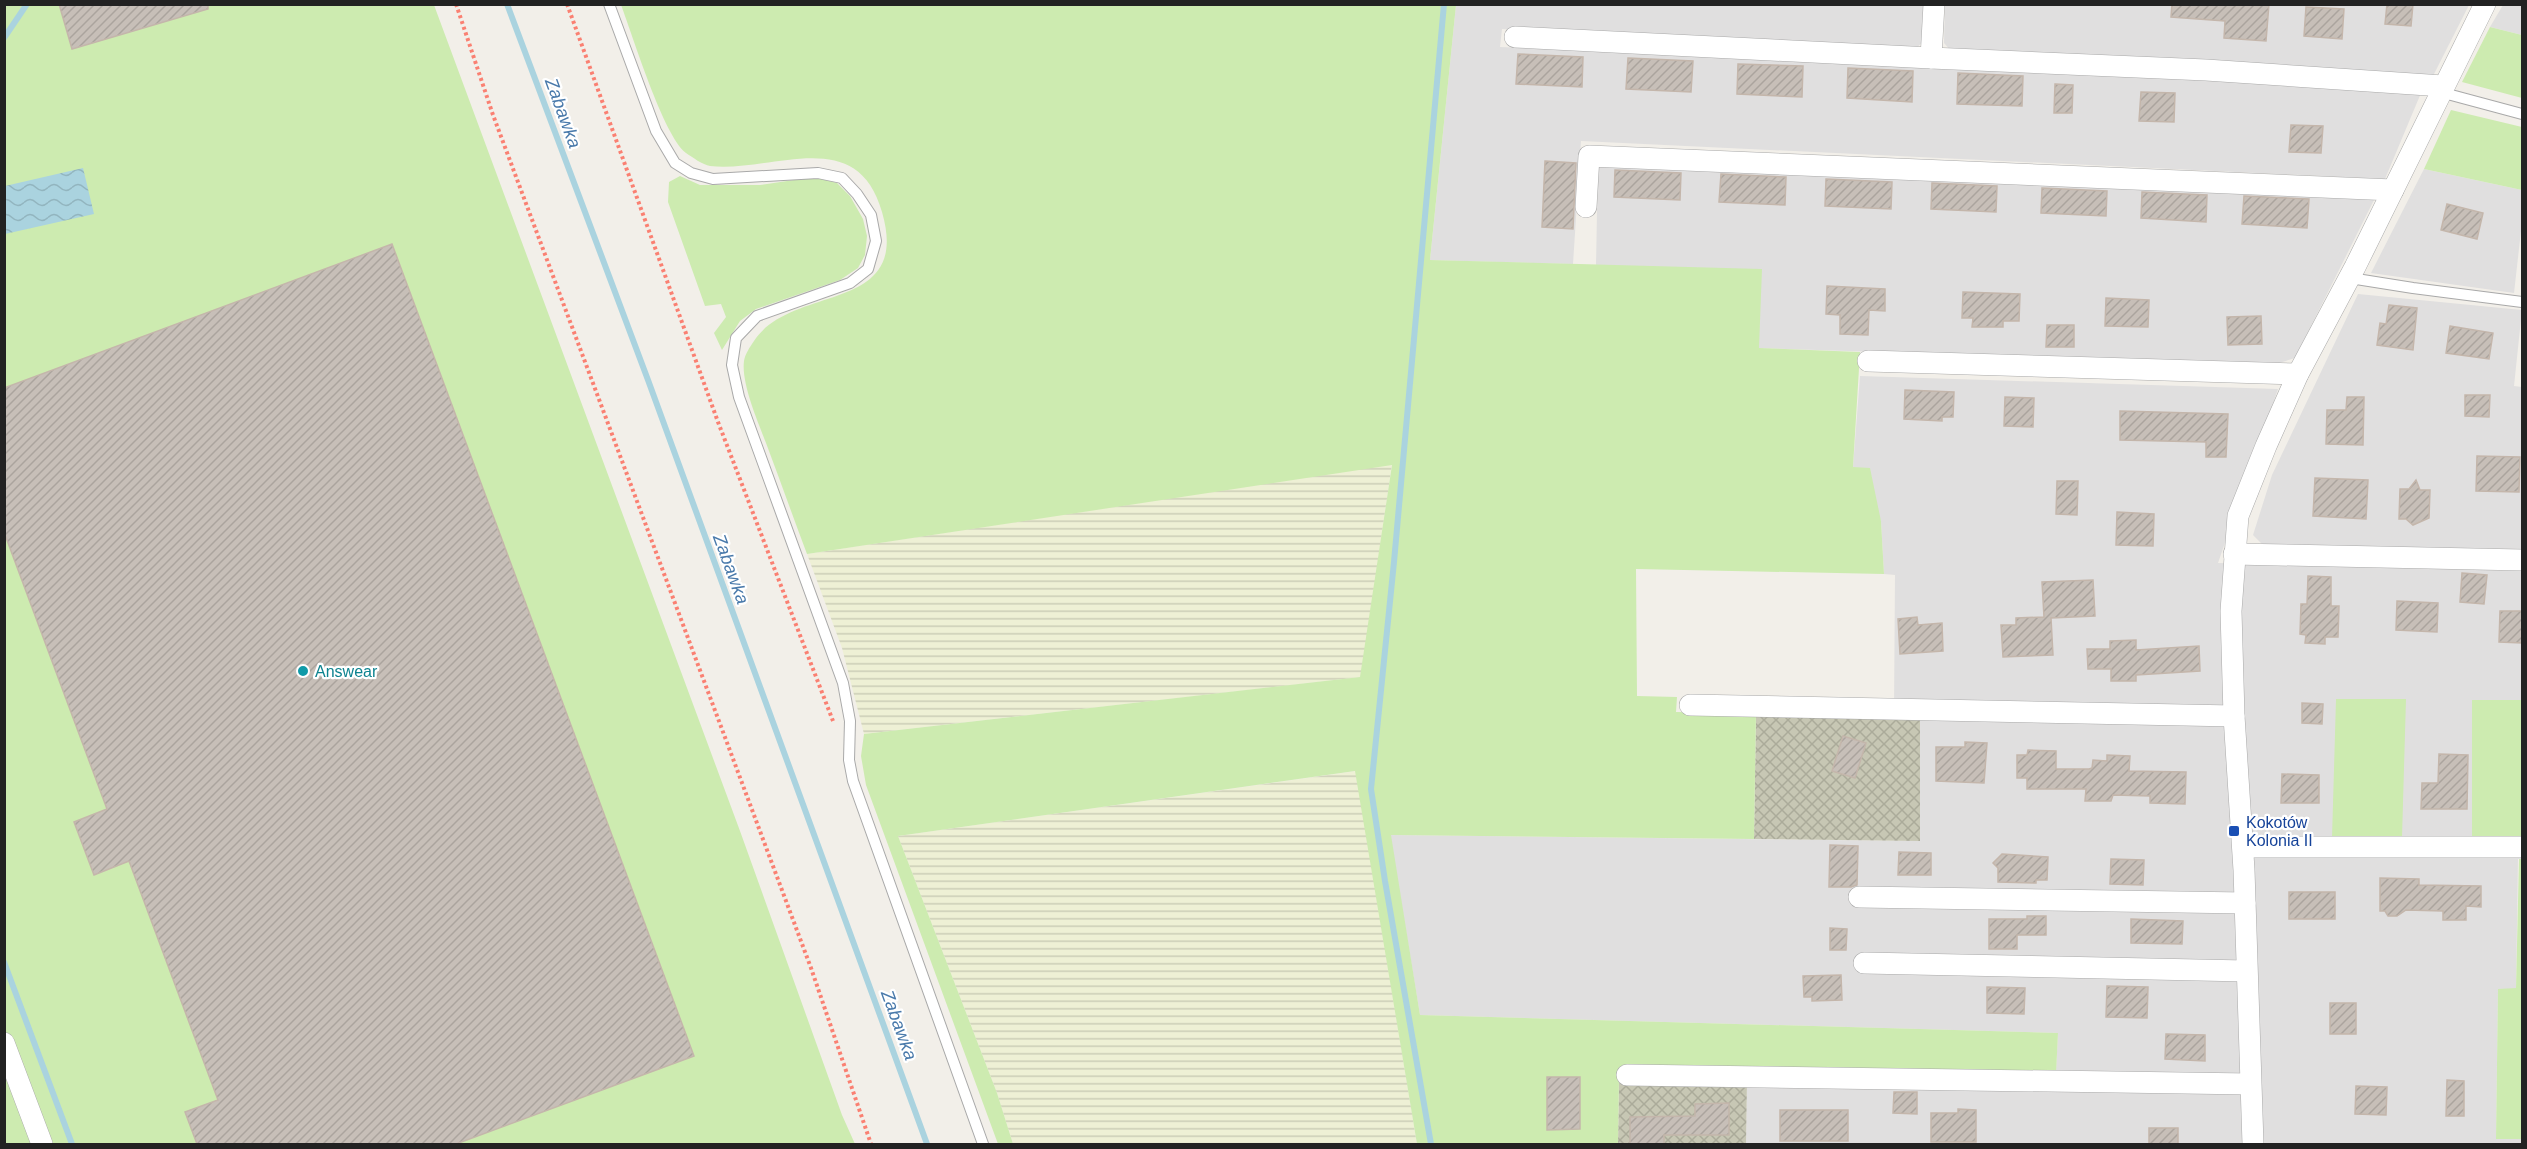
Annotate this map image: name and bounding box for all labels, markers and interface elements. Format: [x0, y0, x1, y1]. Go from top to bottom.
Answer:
water label: Zabawka [541, 74, 585, 151]
water label: Zabawka [709, 530, 753, 607]
place label: Answear [315, 663, 378, 680]
marker: Answear [296, 664, 310, 678]
place label: Kokotów Kolonia II [2246, 814, 2313, 849]
marker: Kokotów Kolonia II [2227, 824, 2241, 838]
water label: Zabawka [877, 986, 921, 1063]

